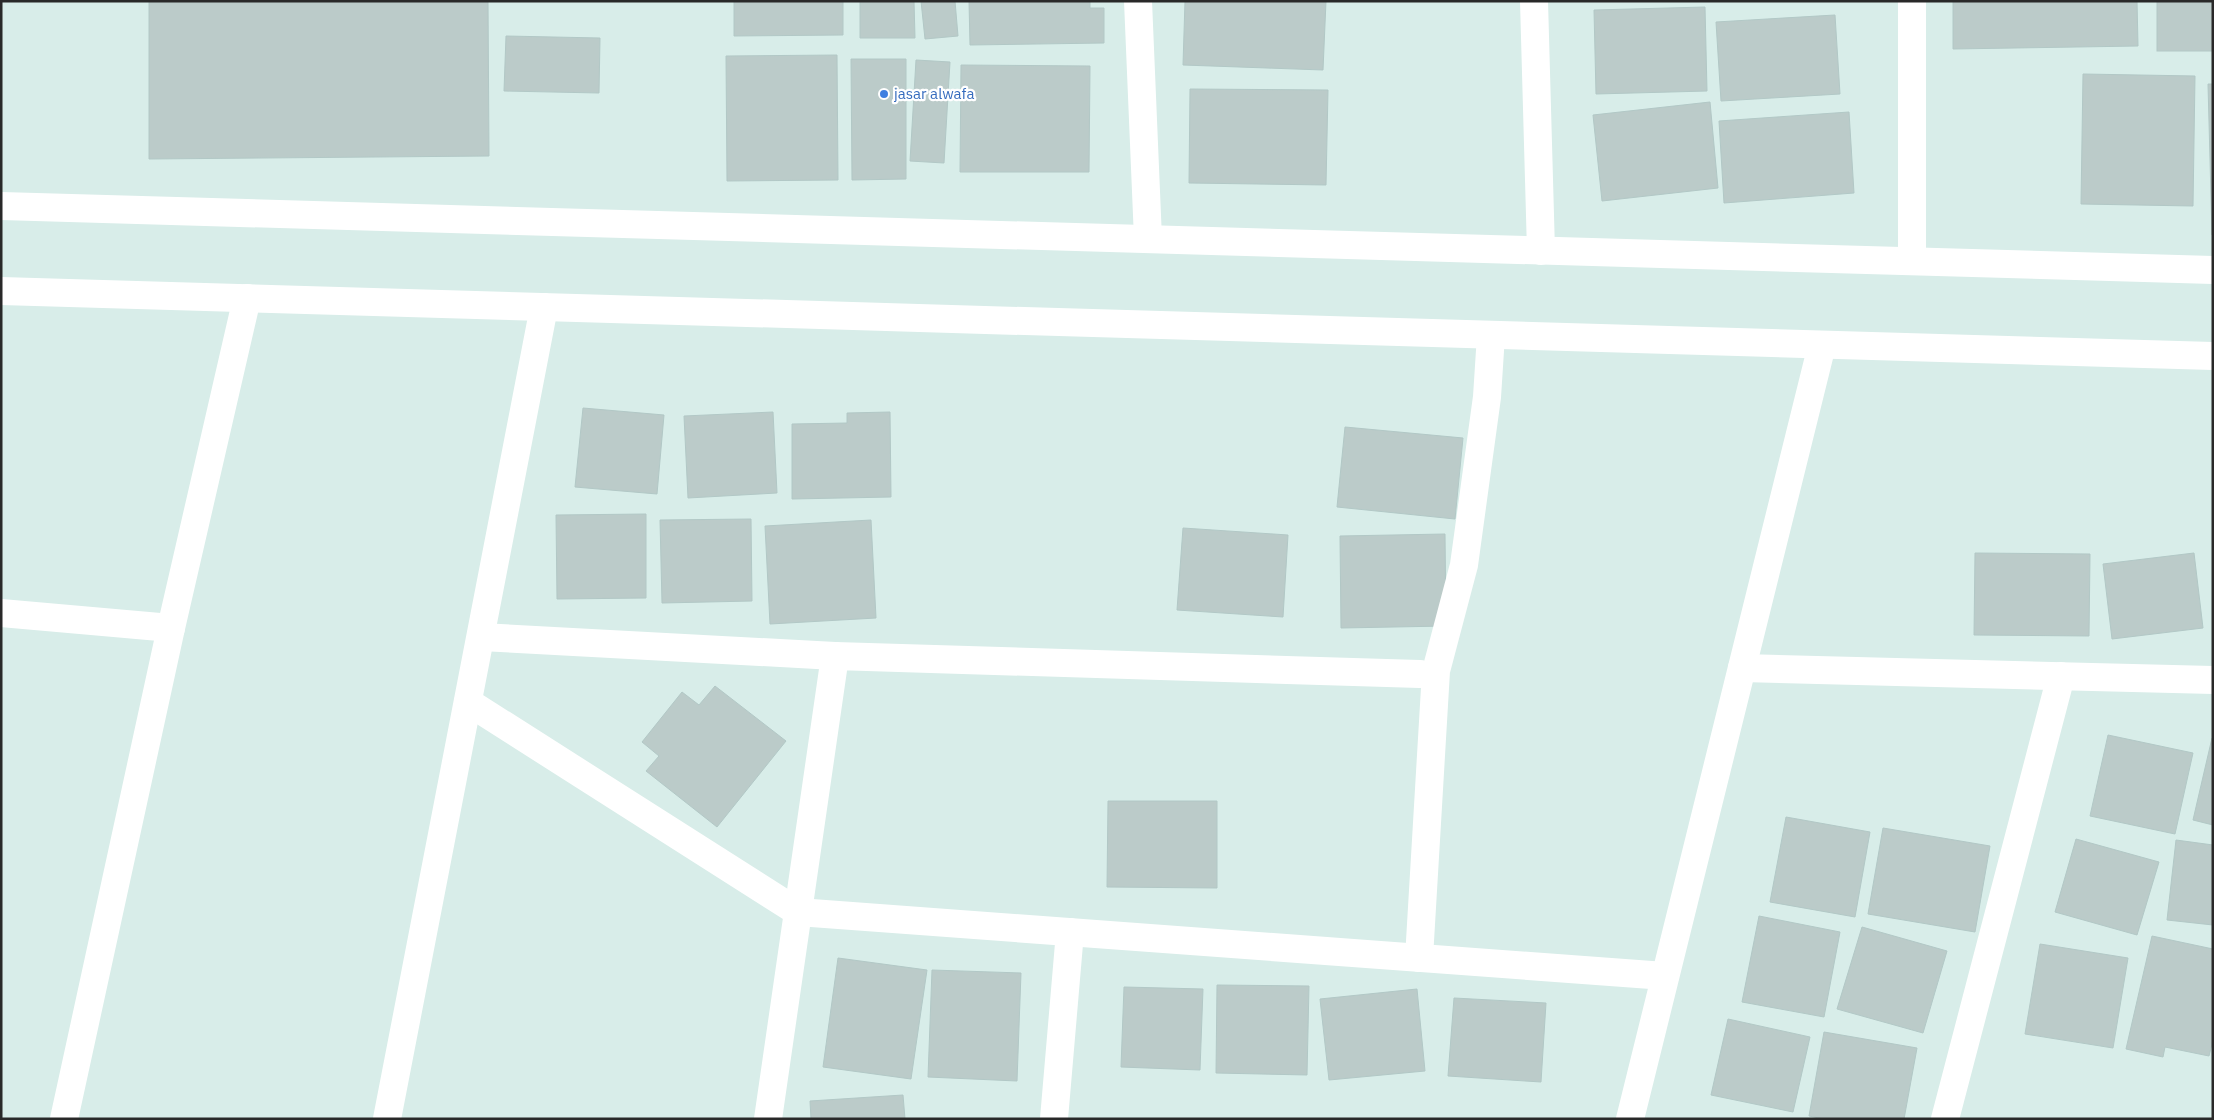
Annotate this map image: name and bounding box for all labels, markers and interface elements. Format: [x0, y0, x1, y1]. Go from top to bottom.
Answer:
place label: jasar alwafa [894, 84, 974, 103]
marker: jasar alwafa [878, 88, 890, 100]

